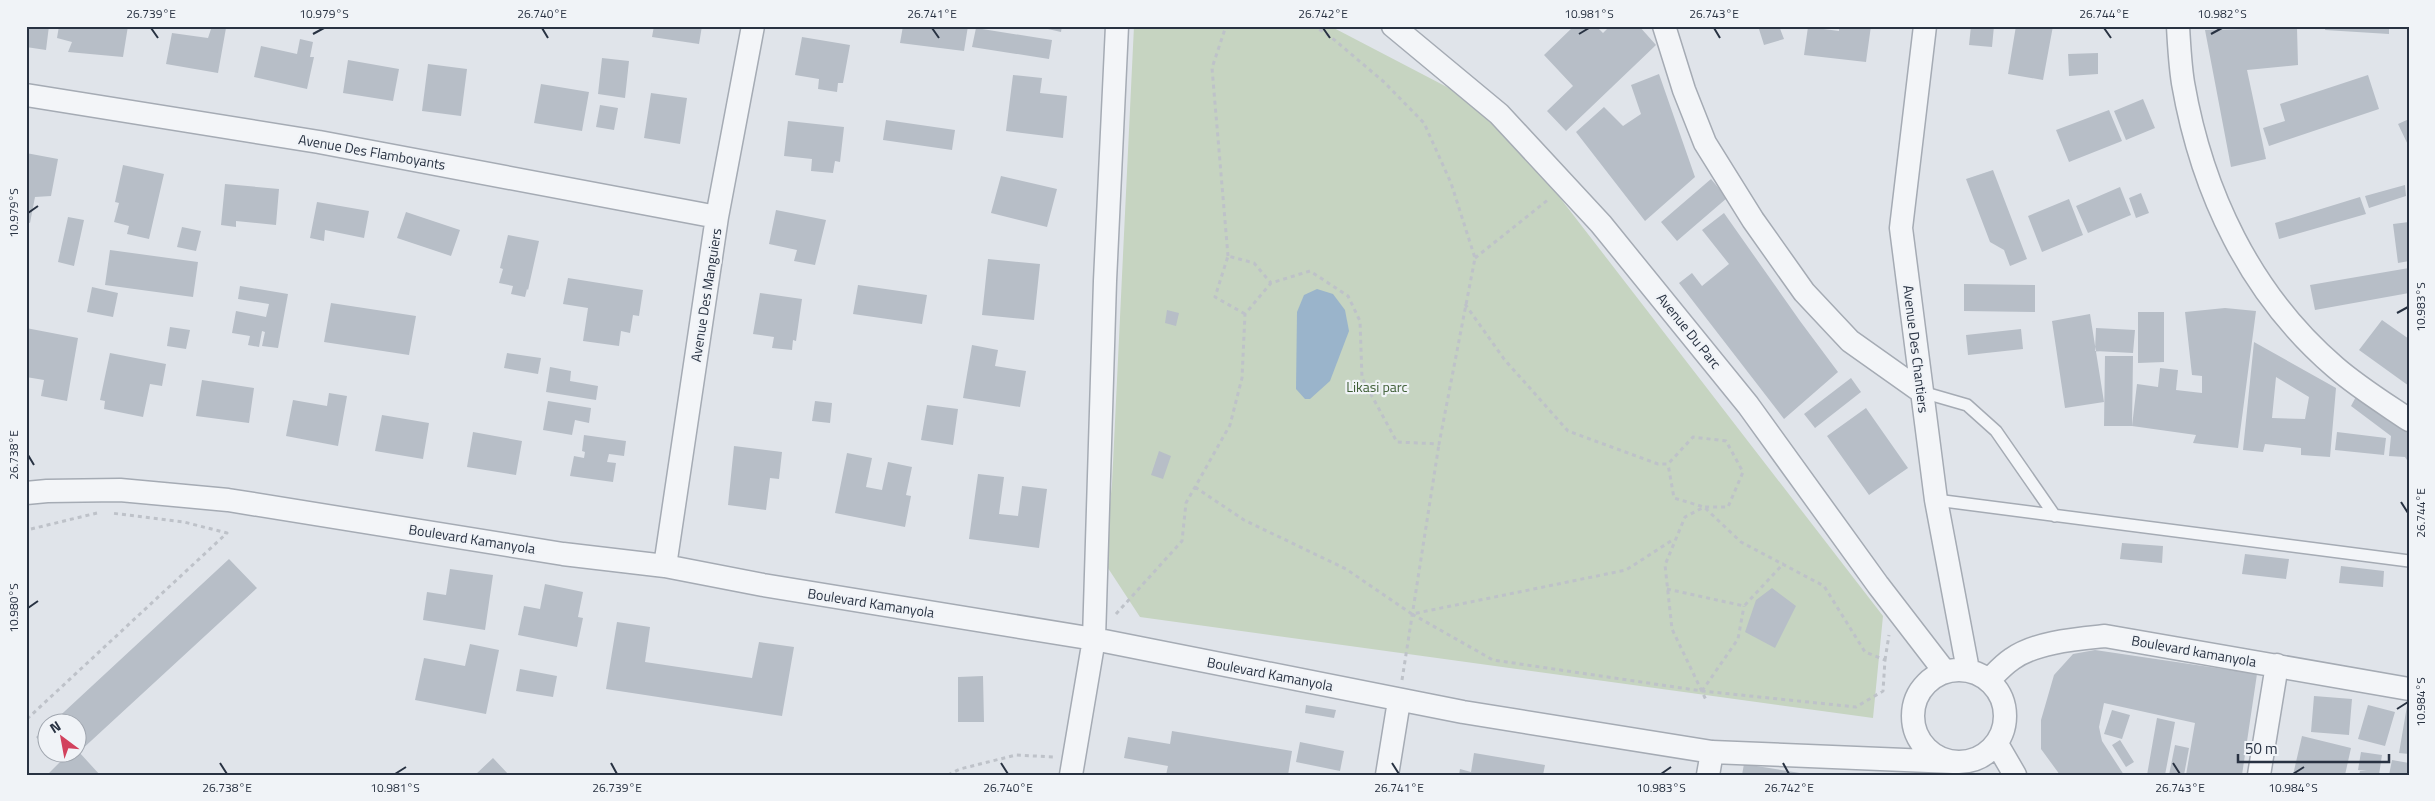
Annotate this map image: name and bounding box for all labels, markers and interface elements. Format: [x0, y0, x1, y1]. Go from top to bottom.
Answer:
text: 26.739°E [126, 4, 176, 23]
text: 10.979°S [299, 4, 349, 23]
text: 26.740°E [517, 4, 567, 23]
text: 26.741°E [907, 4, 957, 23]
text: 26.742°E [1298, 4, 1348, 23]
text: 10.981°S [1564, 4, 1614, 23]
text: 26.743°E [1689, 4, 1739, 23]
text: 26.744°E [2079, 4, 2129, 23]
text: 10.982°S [2197, 4, 2247, 23]
street label: Avenue Des Flamboyants [297, 128, 447, 175]
text: 10.979°S [4, 188, 23, 238]
street label: Avenue Des Manguiers [685, 227, 726, 363]
text: 10.983°S [2411, 282, 2430, 332]
street label: Avenue Des Chantiers [1898, 284, 1935, 414]
street label: Avenue Du Parc [1652, 288, 1727, 373]
park label: Likasi parc [1346, 376, 1408, 397]
text: 26.738°E [4, 430, 23, 480]
text: 26.744°E [2411, 488, 2430, 538]
street label: Boulevard Kamanyola [407, 518, 537, 559]
street label: Boulevard Kamanyola [806, 582, 936, 623]
text: 10.980°S [4, 583, 23, 633]
street label: Boulevard kamanyola [2130, 629, 2258, 672]
street label: Boulevard Kamanyola [1205, 651, 1335, 696]
text: 10.984°S [2411, 677, 2430, 727]
north arrow [38, 714, 88, 764]
text: N [45, 715, 65, 738]
scale bar [2238, 731, 2389, 763]
text: 50 m [2245, 737, 2278, 760]
text: 26.738°E [202, 778, 252, 797]
text: 10.981°S [370, 778, 420, 797]
text: 26.739°E [592, 778, 642, 797]
text: 26.740°E [983, 778, 1033, 797]
text: 26.741°E [1374, 778, 1424, 797]
text: 10.983°S [1636, 778, 1686, 797]
text: 26.742°E [1764, 778, 1814, 797]
text: 26.743°E [2155, 778, 2205, 797]
text: 10.984°S [2268, 778, 2318, 797]

